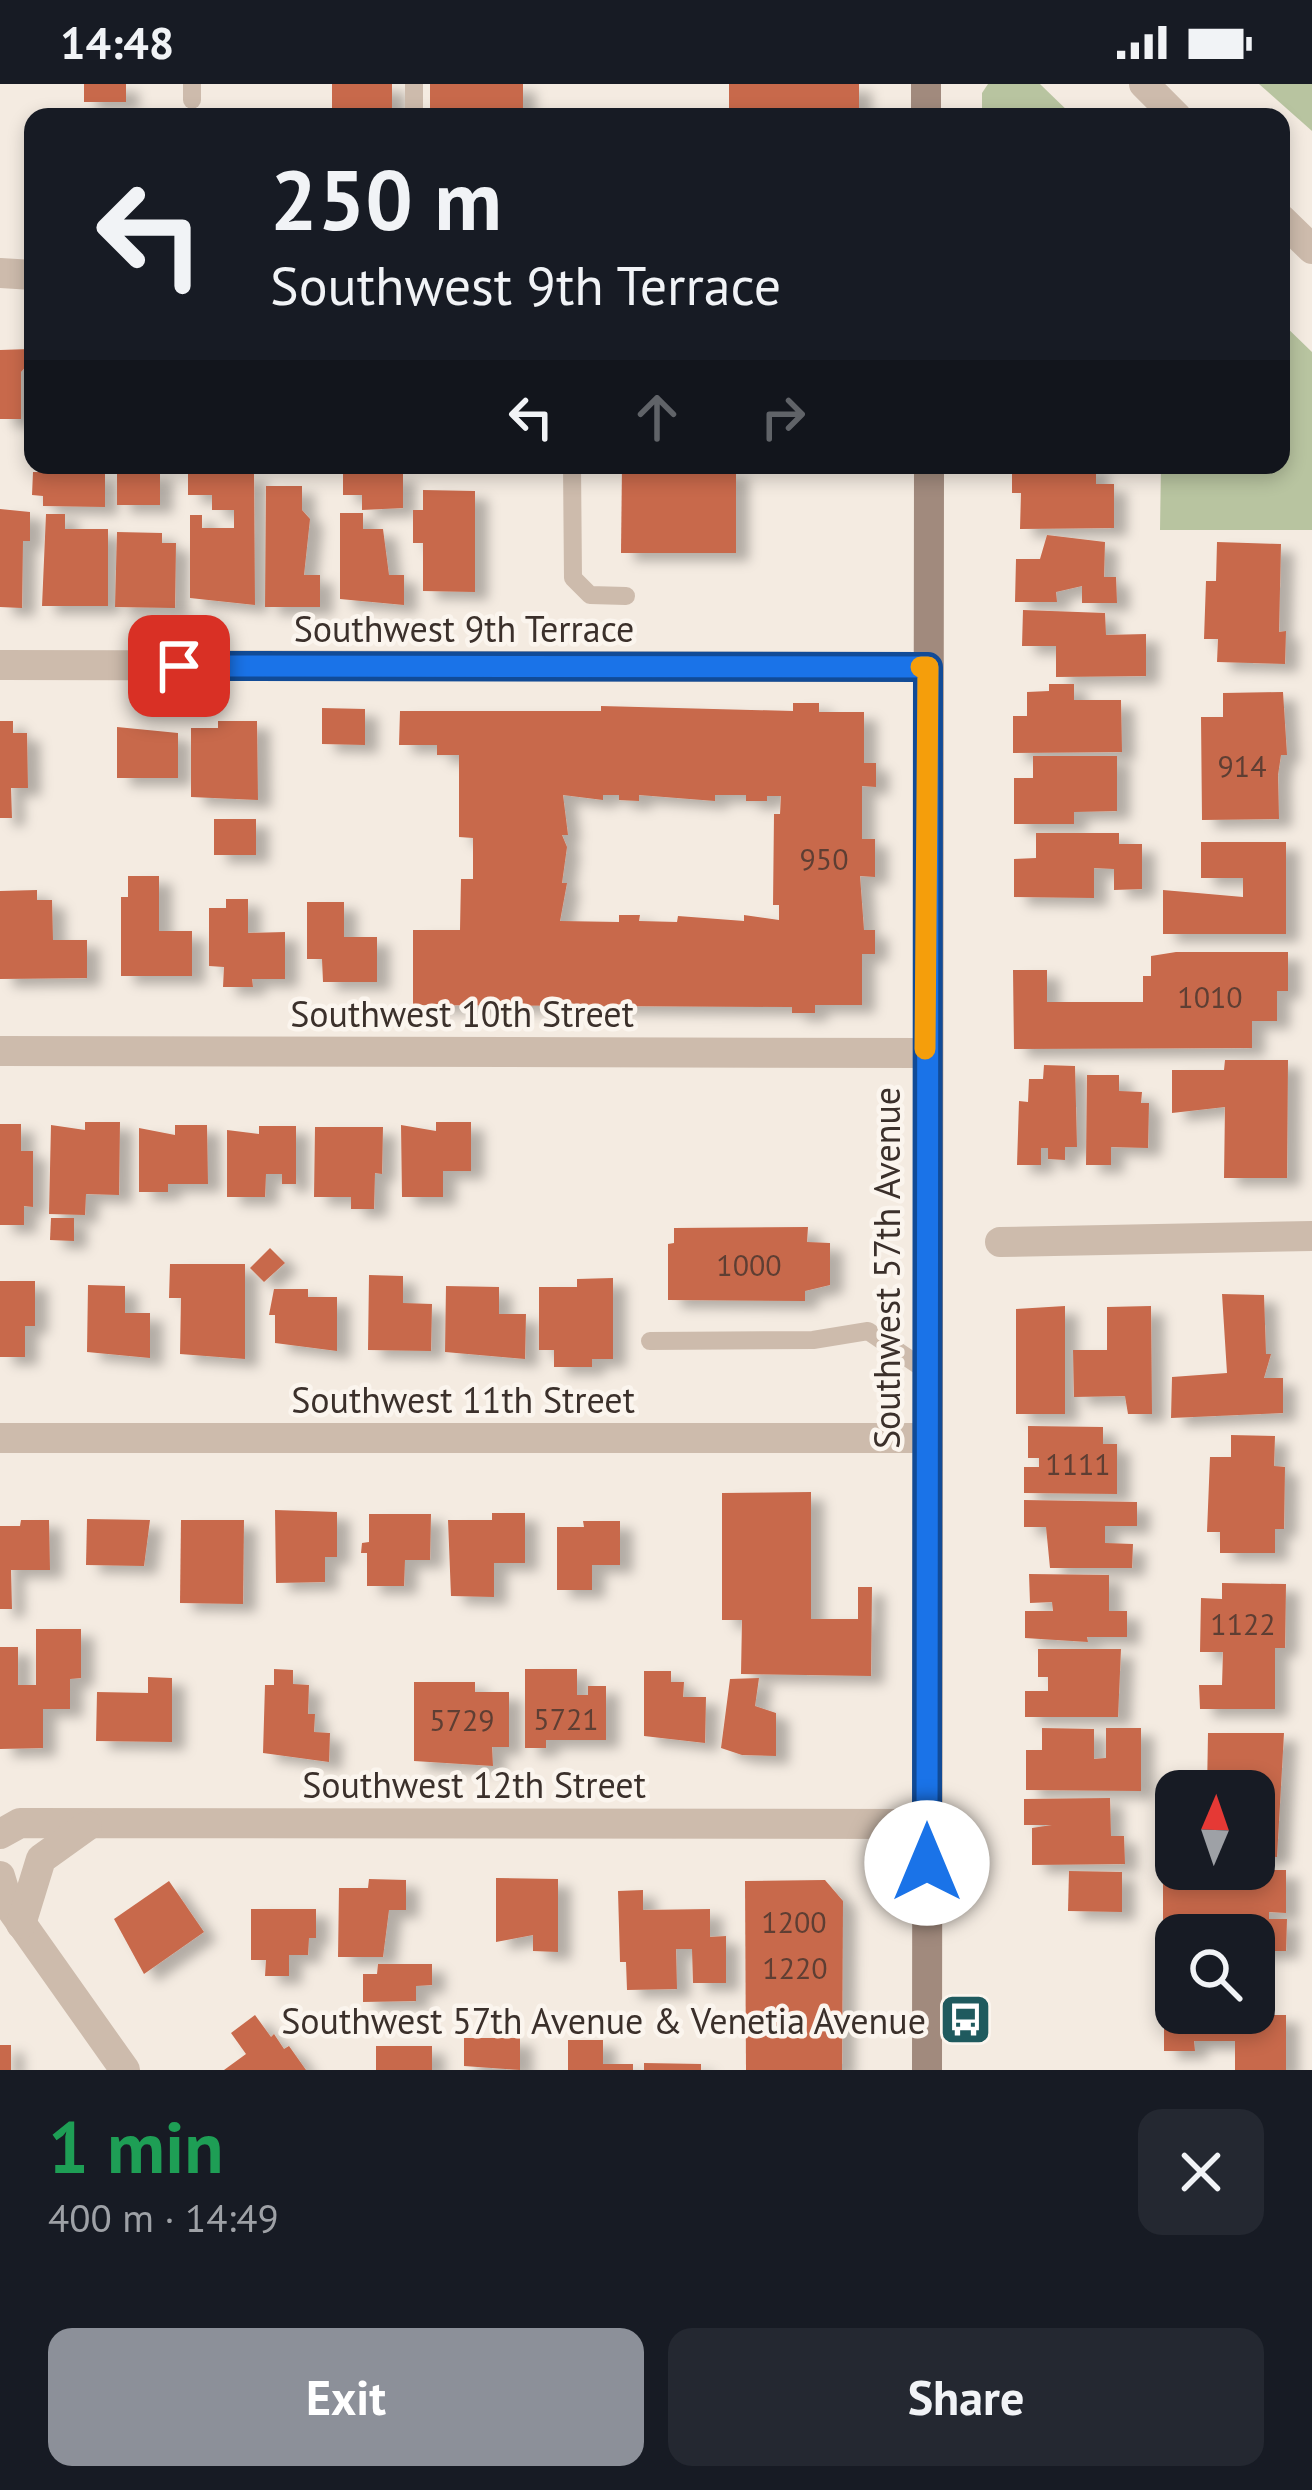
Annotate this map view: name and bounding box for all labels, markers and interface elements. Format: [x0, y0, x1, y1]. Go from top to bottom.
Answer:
text: 14:48 [60, 13, 174, 71]
text: 250 m [270, 144, 502, 253]
icon: left [72, 156, 228, 312]
text: Southwest 9th Terrace [270, 250, 781, 320]
icon: left [498, 384, 564, 450]
icon: ahead [624, 384, 690, 450]
icon: right [750, 384, 816, 450]
street label: Southwest 9th Terrace [294, 605, 634, 652]
pin [128, 615, 230, 717]
icon: arrive [146, 633, 212, 699]
house number: 914 [1217, 746, 1267, 785]
house number: 950 [799, 839, 849, 878]
house number: 1010 [1177, 977, 1243, 1016]
street label: Southwest 10th Street [290, 990, 634, 1037]
street label: Southwest 57th Avenue [863, 1087, 910, 1449]
house number: 1000 [716, 1245, 782, 1284]
street label: Southwest 11th Street [291, 1376, 635, 1423]
house number: 1111 [1045, 1444, 1111, 1483]
house number: 1122 [1210, 1604, 1276, 1643]
house number: 5721 [533, 1699, 599, 1738]
house number: 5729 [429, 1700, 495, 1739]
street label: Southwest 12th Street [302, 1761, 646, 1808]
north arrow [1155, 1770, 1275, 1890]
map controls [1155, 1770, 1275, 2034]
position arrow [864, 1800, 990, 1926]
house number: 1200 [761, 1902, 827, 1941]
button: search [1155, 1914, 1275, 2034]
house number: 1220 [762, 1948, 828, 1987]
bus stop icon: Southwest 57th Avenue & Venetia Avenue [937, 1992, 993, 2048]
place label: Southwest 57th Avenue & Venetia Avenue [281, 1997, 926, 2044]
text: 1 min [48, 2100, 224, 2193]
button: close [1138, 2109, 1264, 2235]
text: 400 m · 14:49 [48, 2192, 279, 2243]
button: Exit [48, 2328, 644, 2466]
button: Share [668, 2328, 1264, 2466]

